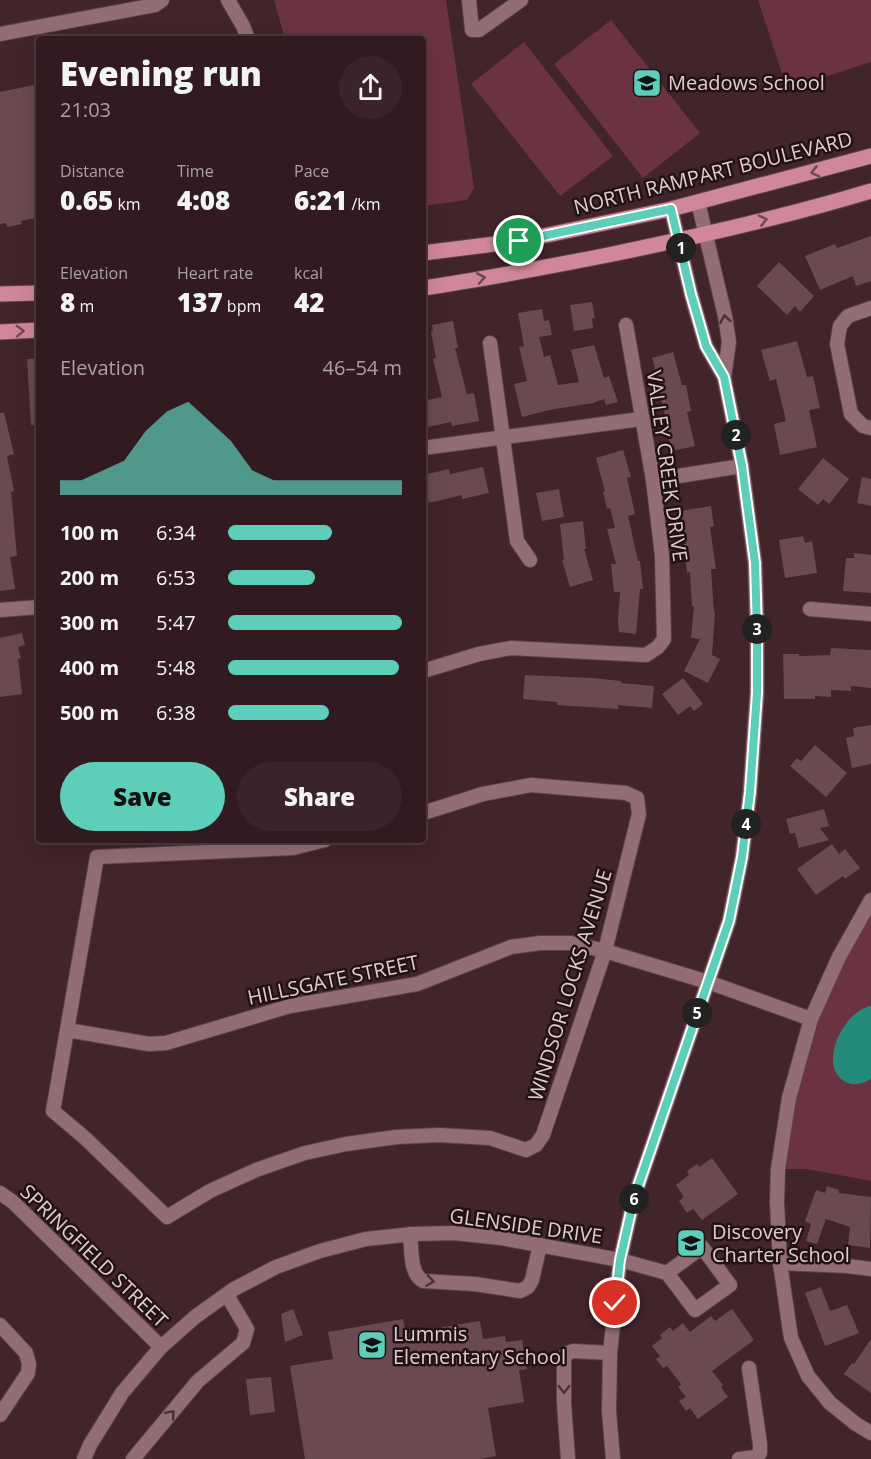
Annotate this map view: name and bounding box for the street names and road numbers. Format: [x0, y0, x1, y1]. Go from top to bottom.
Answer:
street label: NORTH RAMPART BOULEVARD [571, 125, 855, 220]
street label: VALLEY CREEK DRIVE [641, 368, 694, 563]
street label: WINDSOR LOCKS AVENUE [521, 866, 618, 1104]
street label: HILLSGATE STREET [245, 948, 421, 1011]
street label: SPRINGFIELD STREET [15, 1178, 174, 1333]
street label: GLENSIDE DRIVE [448, 1201, 604, 1250]

